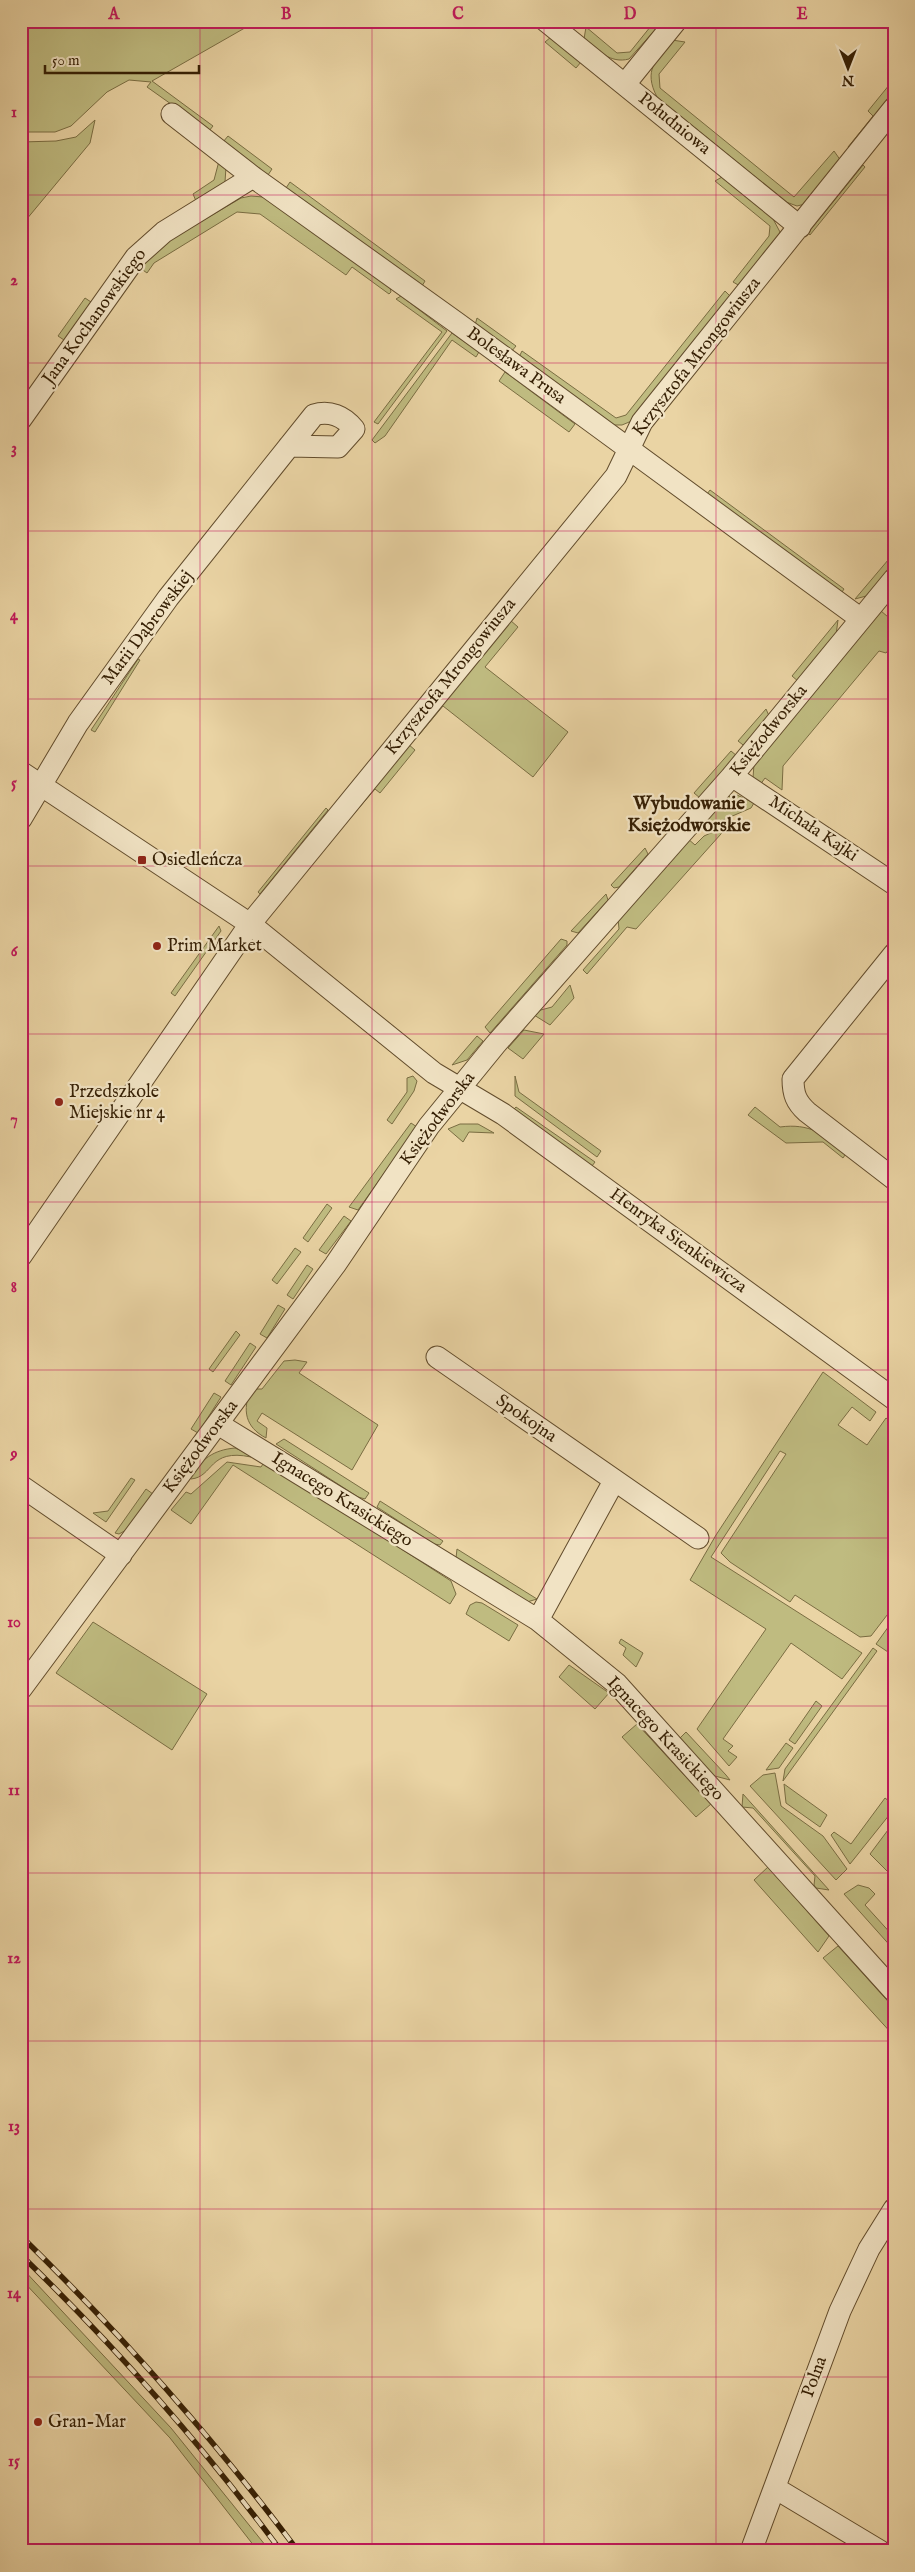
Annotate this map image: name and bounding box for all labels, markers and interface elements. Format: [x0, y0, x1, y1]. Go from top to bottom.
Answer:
text: A [108, 5, 121, 25]
text: B [281, 5, 292, 25]
text: C [452, 5, 464, 25]
text: D [624, 5, 637, 25]
text: E [796, 5, 808, 25]
scale bar [45, 42, 199, 74]
north arrow [822, 42, 872, 92]
text: 50 m [52, 51, 80, 70]
text: N [842, 71, 855, 89]
street label: Południowa [633, 88, 715, 160]
text: 1 [11, 103, 17, 123]
street label: Jana Kochanowskiego [37, 244, 152, 391]
text: 2 [10, 271, 18, 291]
street label: Krzysztofa Mrongowiusza [628, 273, 766, 441]
street label: Bolesława Prusa [462, 322, 570, 410]
text: 3 [11, 439, 17, 459]
street label: Marii Dąbrowskiej [97, 566, 199, 690]
street label: Krzysztofa Mrongowiusza [380, 594, 522, 760]
text: 4 [10, 606, 19, 626]
street label: Księżodworska [725, 680, 813, 782]
text: 5 [11, 774, 17, 794]
street label: Michała Kajki [764, 791, 862, 867]
district label: Wybudowanie Księżodworskie [627, 792, 751, 838]
place label: Osiedleńcza [152, 849, 243, 872]
marker: Osiedleńcza [136, 854, 148, 866]
place label: Prim Market [167, 935, 262, 958]
marker: Prim Market [151, 940, 163, 952]
text: 6 [11, 942, 19, 962]
street label: Księżodworska [395, 1067, 481, 1170]
place label: Przedszkole Miejskie nr 4 [69, 1081, 165, 1125]
marker: Przedszkole Miejskie nr 4 [53, 1096, 65, 1108]
text: 7 [10, 1110, 18, 1130]
street label: Henryka Sienkiewicza [605, 1183, 751, 1299]
text: 8 [11, 1278, 17, 1298]
street label: Spokojna [491, 1390, 561, 1448]
street label: Księżodworska [158, 1395, 244, 1498]
text: 9 [10, 1445, 18, 1465]
street label: Ignacego Krasickiego [267, 1447, 417, 1553]
text: 10 [7, 1613, 21, 1633]
street label: Ignacego Krasickiego [601, 1672, 729, 1806]
text: 11 [8, 1781, 20, 1801]
text: 12 [7, 1949, 21, 1969]
text: 13 [8, 2117, 20, 2137]
text: 14 [7, 2284, 22, 2304]
street label: Polna [797, 2353, 833, 2401]
place label: Gran-Mar [48, 2411, 126, 2434]
marker: Gran-Mar [32, 2416, 44, 2428]
text: 15 [8, 2452, 20, 2472]

